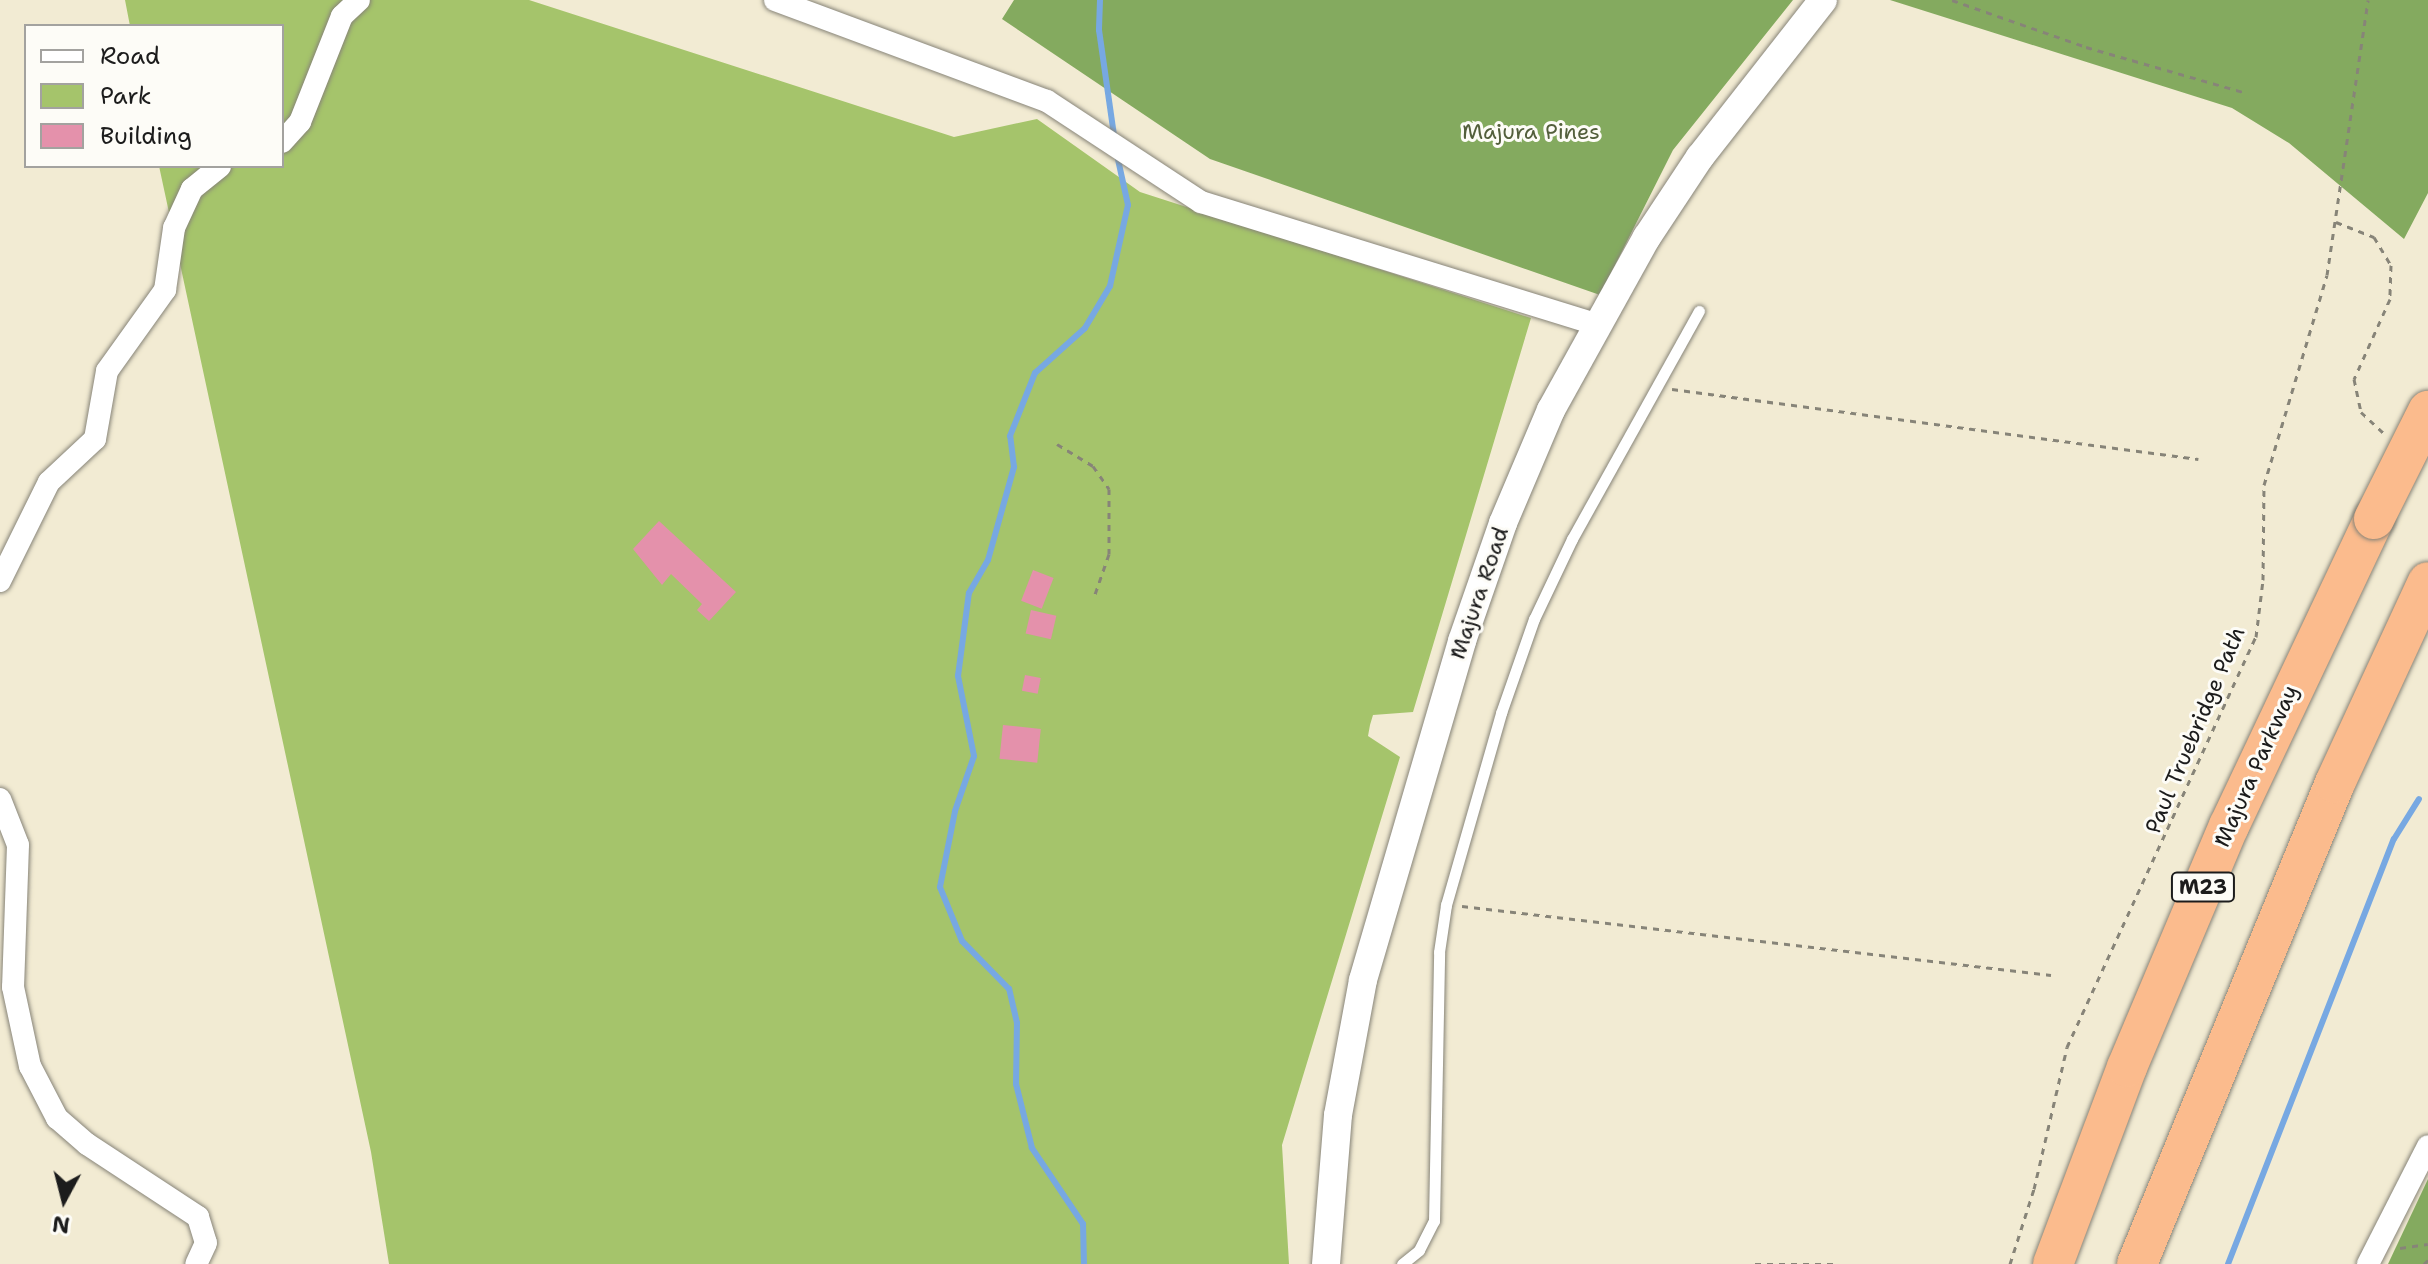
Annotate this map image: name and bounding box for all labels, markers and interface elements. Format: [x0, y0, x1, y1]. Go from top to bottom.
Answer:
legend [24, 24, 284, 168]
text: Road [100, 40, 160, 72]
text: Park [100, 80, 152, 112]
park label: Majura Pines [1462, 119, 1600, 145]
text: Building [100, 120, 192, 152]
street label: Majura Road [1444, 523, 1514, 663]
street label: Paul Truebridge Path [2140, 623, 2250, 837]
street label: Majura Parkway [2208, 681, 2304, 851]
road number: M23 [2169, 871, 2237, 903]
north arrow [24, 1160, 104, 1240]
text: N [51, 1209, 71, 1240]

